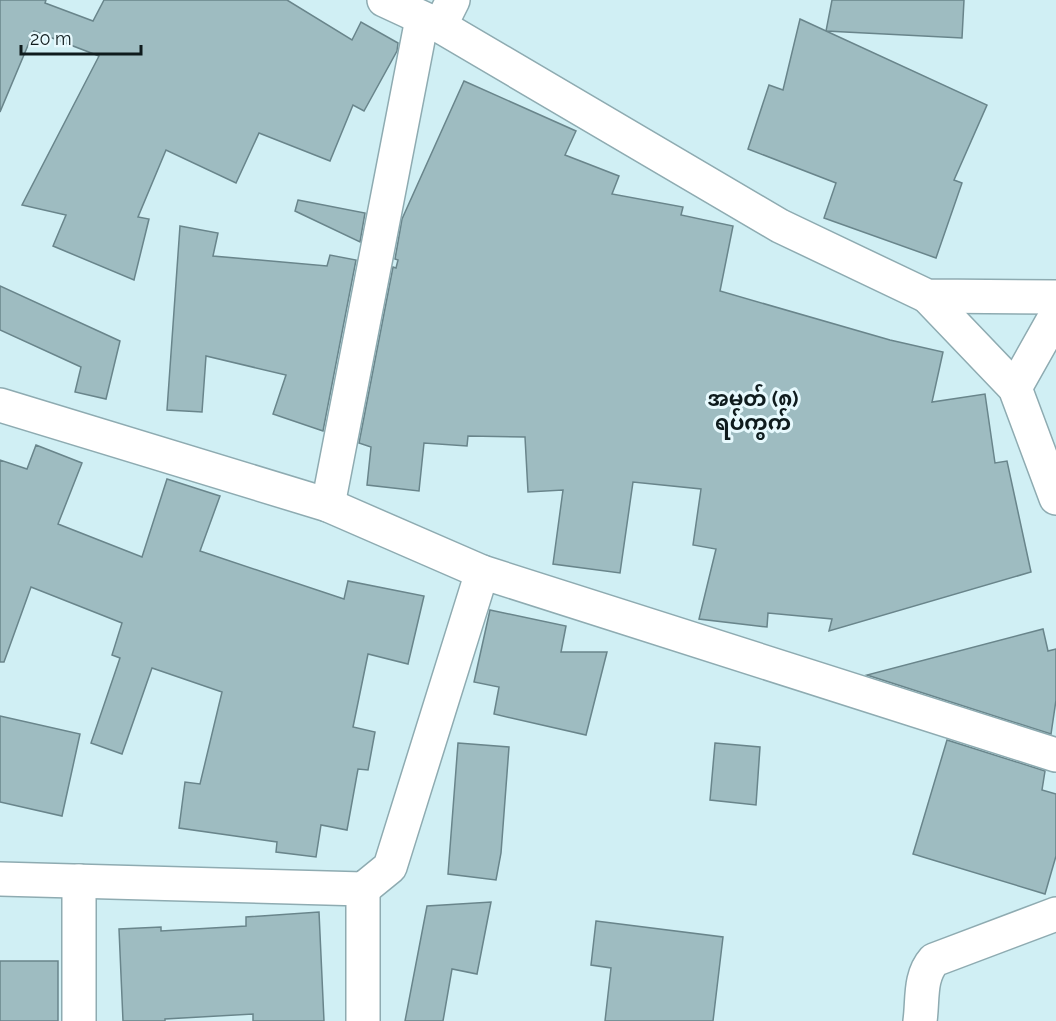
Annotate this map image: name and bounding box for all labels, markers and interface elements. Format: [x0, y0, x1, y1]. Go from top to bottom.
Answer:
scale bar [21, 18, 141, 56]
text: 20 m [30, 28, 72, 49]
district label: အမှတ် (၈) ရပ်ကွက် [707, 383, 799, 440]

